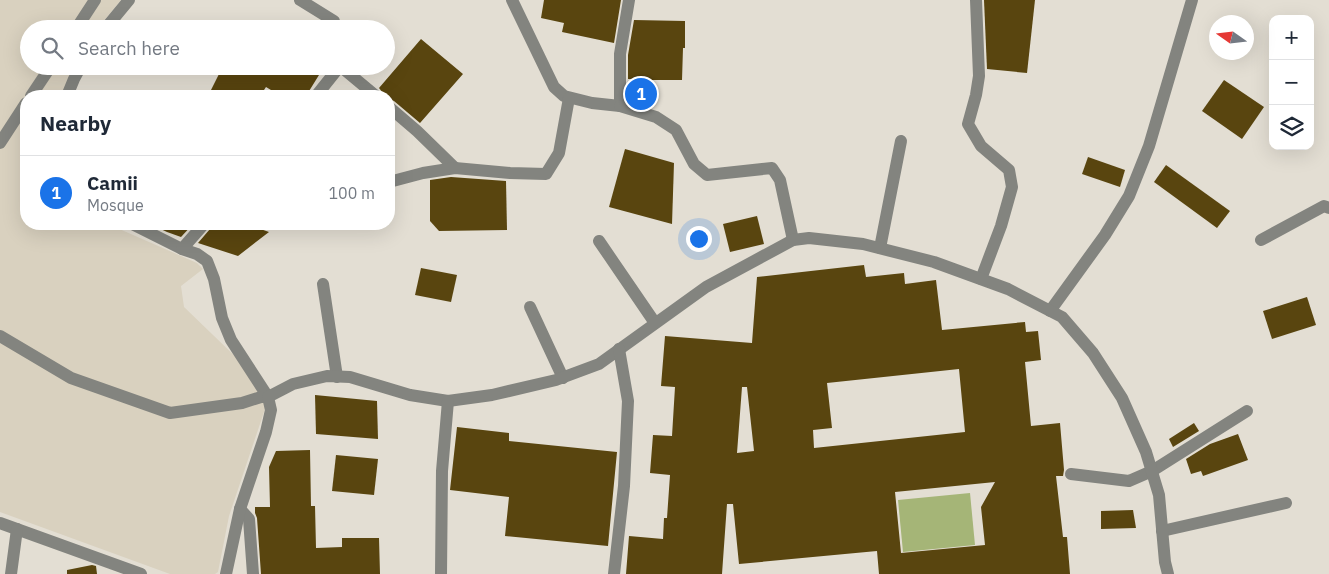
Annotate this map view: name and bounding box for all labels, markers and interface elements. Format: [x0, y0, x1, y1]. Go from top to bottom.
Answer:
north arrow [1209, 15, 1254, 60]
map controls [1269, 15, 1314, 150]
button: + [1269, 15, 1314, 60]
search box [20, 20, 395, 75]
icon: search [38, 34, 66, 62]
text: Search here [78, 36, 180, 60]
button: − [1269, 60, 1314, 105]
pin: 1 [625, 75, 657, 113]
button: layers [1269, 105, 1314, 150]
text: Nearby [40, 109, 111, 137]
text: Camii [87, 171, 138, 195]
text: 1 [51, 183, 61, 203]
text: 100 m [328, 183, 375, 203]
text: Mosque [87, 195, 144, 215]
your location [686, 226, 712, 252]

